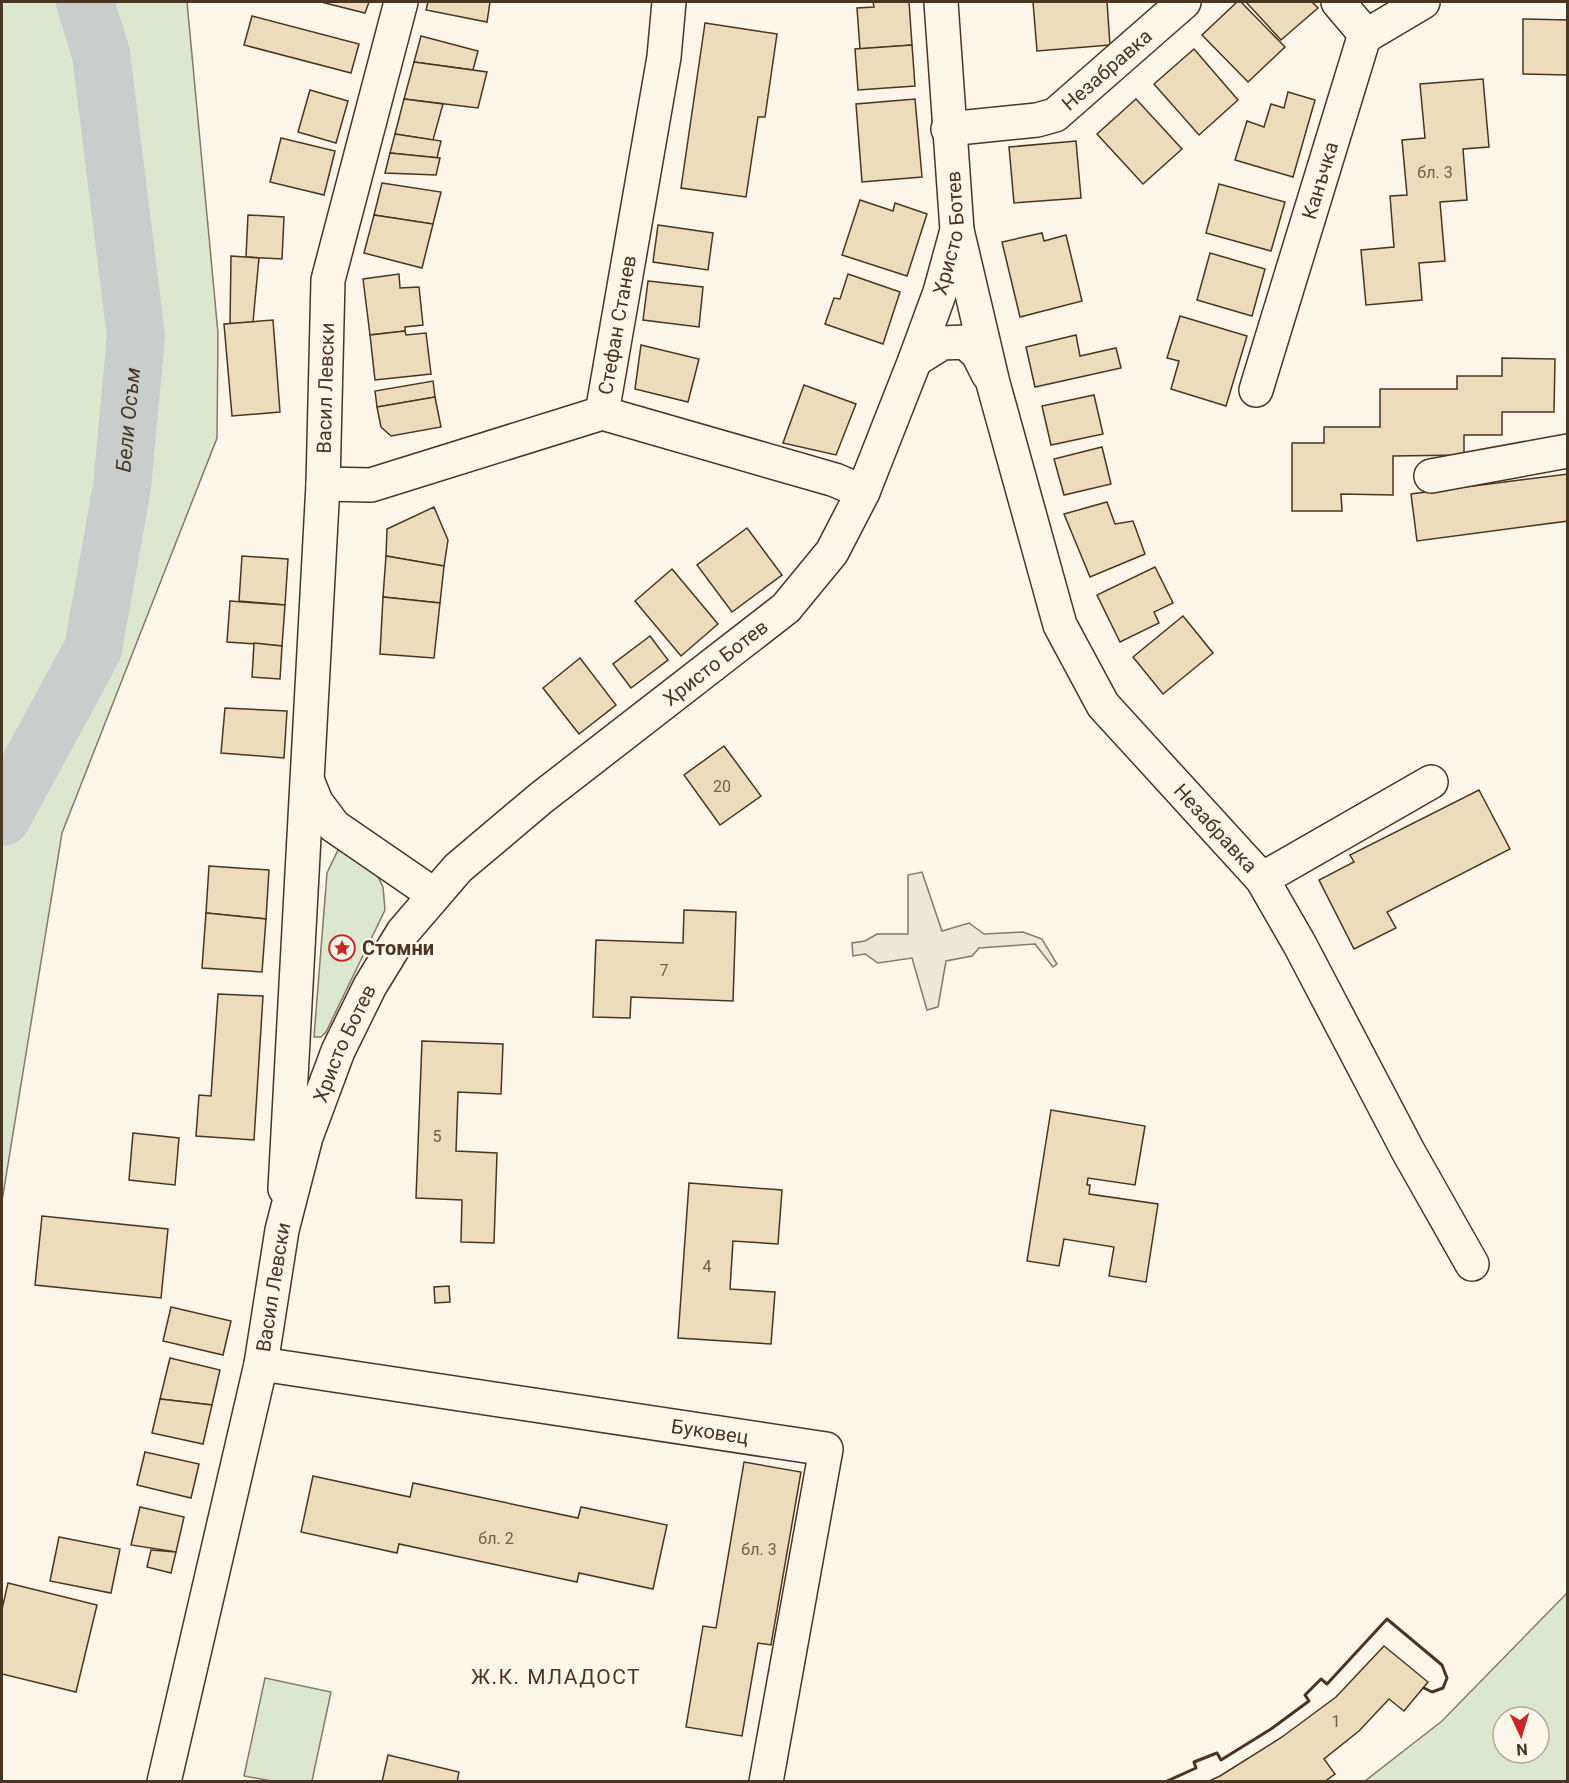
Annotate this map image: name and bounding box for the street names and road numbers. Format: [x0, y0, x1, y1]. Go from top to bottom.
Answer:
street label: Незабравка [1057, 24, 1157, 116]
street label: Канъчка [1297, 139, 1343, 222]
street label: Христо Ботев [928, 170, 969, 298]
street label: Стефан Станев [593, 253, 641, 397]
street label: Васил Левски [312, 322, 339, 454]
street label: Христо Ботев [658, 615, 773, 711]
street label: Незабравка [1169, 779, 1262, 878]
street label: Христо Ботев [308, 981, 381, 1105]
street label: Васил Левски [251, 1220, 296, 1354]
street label: Буковец [670, 1414, 750, 1449]

